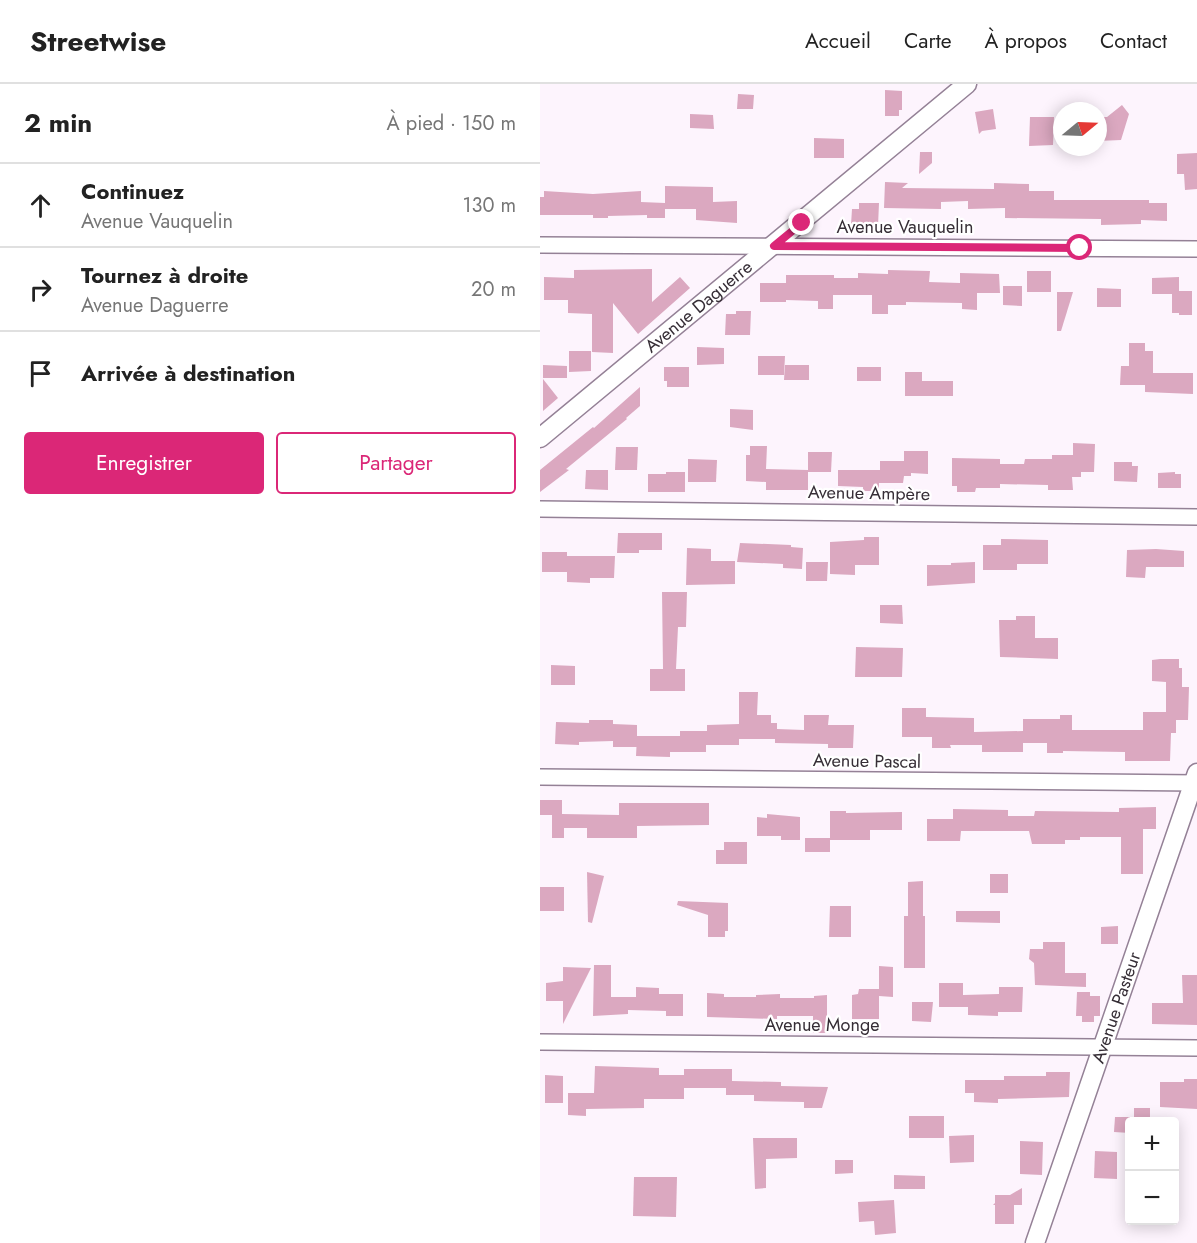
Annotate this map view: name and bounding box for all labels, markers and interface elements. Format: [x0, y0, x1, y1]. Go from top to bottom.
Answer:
text: Streetwise [30, 21, 166, 62]
text: Accueil [805, 26, 871, 56]
text: Carte [904, 26, 952, 56]
text: À propos [985, 26, 1067, 56]
text: Contact [1100, 26, 1167, 56]
north arrow [1053, 102, 1107, 156]
text: 2 min [24, 104, 92, 142]
text: À pied · 150 m [387, 109, 516, 138]
text: Continuez [81, 175, 184, 207]
icon: ahead [24, 189, 57, 222]
text: 130 m [462, 191, 516, 220]
text: Avenue Vauquelin [81, 207, 233, 236]
route end [788, 209, 814, 235]
street label: Avenue Vauquelin [837, 214, 973, 240]
route start [1066, 234, 1092, 260]
street label: Avenue Daguerre [639, 254, 758, 359]
text: Tournez à droite [81, 259, 248, 291]
icon: right [24, 273, 57, 306]
text: 20 m [471, 275, 516, 304]
text: Avenue Daguerre [81, 291, 228, 320]
icon: arrive [24, 357, 57, 390]
text: Arrivée à destination [81, 357, 295, 389]
button: Enregistrer [24, 432, 264, 494]
button: Partager [276, 432, 516, 494]
street label: Avenue Ampère [808, 479, 930, 507]
street label: Avenue Pascal [813, 747, 921, 775]
street label: Avenue Pasteur [1085, 948, 1148, 1067]
street label: Avenue Monge [765, 1012, 879, 1038]
map controls [1125, 1117, 1179, 1225]
button: + [1125, 1117, 1179, 1171]
button: − [1125, 1171, 1179, 1225]

